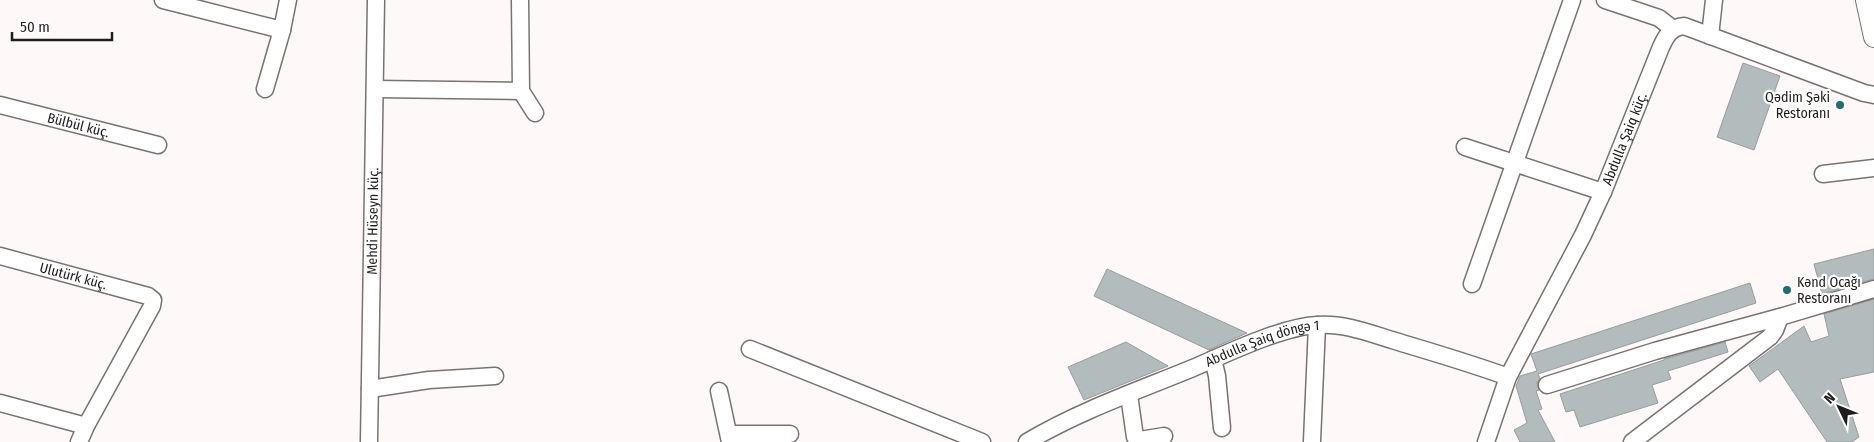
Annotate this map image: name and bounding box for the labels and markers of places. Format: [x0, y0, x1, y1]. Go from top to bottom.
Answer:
place label: Qədim Şəki Restoranı [1765, 89, 1830, 122]
marker: Qədim Şəki Restoranı [1834, 99, 1846, 111]
place label: Kənd Ocağı Restoranı [1797, 274, 1861, 307]
marker: Kənd Ocağı Restoranı [1781, 284, 1793, 296]

